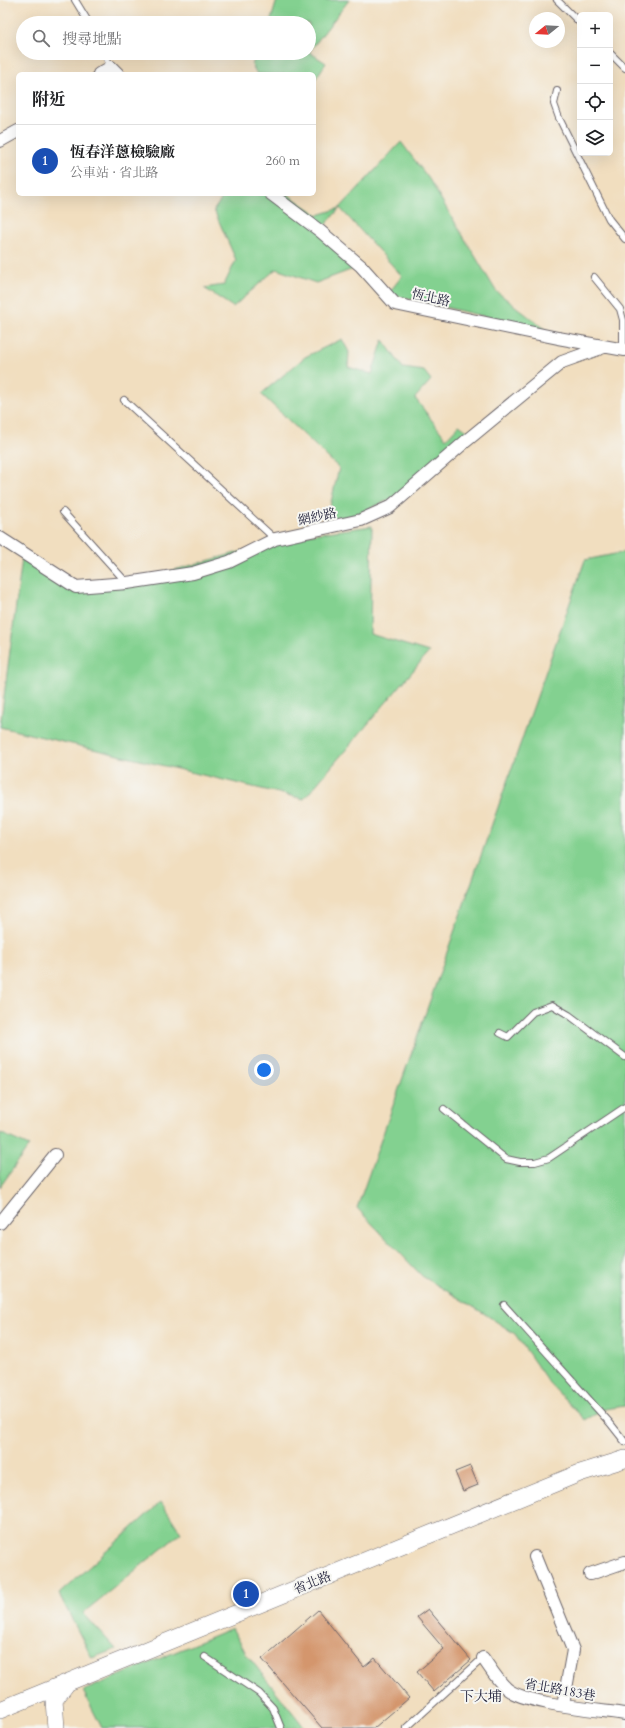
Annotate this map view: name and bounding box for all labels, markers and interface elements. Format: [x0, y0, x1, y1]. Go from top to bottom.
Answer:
north arrow [529, 12, 565, 48]
map controls [577, 12, 613, 156]
button: + [577, 12, 613, 48]
search box [16, 16, 316, 60]
icon: search [30, 27, 52, 49]
text: 搜尋地點 [62, 29, 122, 49]
button: − [577, 48, 613, 84]
button: locate [577, 84, 613, 120]
text: 附近 [32, 88, 66, 111]
button: layers [577, 120, 613, 156]
text: 恆春洋蔥檢驗廠 [70, 142, 175, 162]
text: 1 [42, 152, 48, 170]
text: 260 m [266, 152, 300, 170]
text: 公車站 · 省北路 [70, 164, 158, 182]
street label: 恆北路 [410, 285, 452, 311]
street label: 網紗路 [296, 504, 338, 530]
your location [254, 1060, 274, 1080]
street label: 省北路 [291, 1567, 334, 1599]
pin: 1 [233, 1579, 259, 1609]
street label: 省北路183巷 [523, 1675, 597, 1705]
district label: 下大埔 [460, 1687, 502, 1706]

